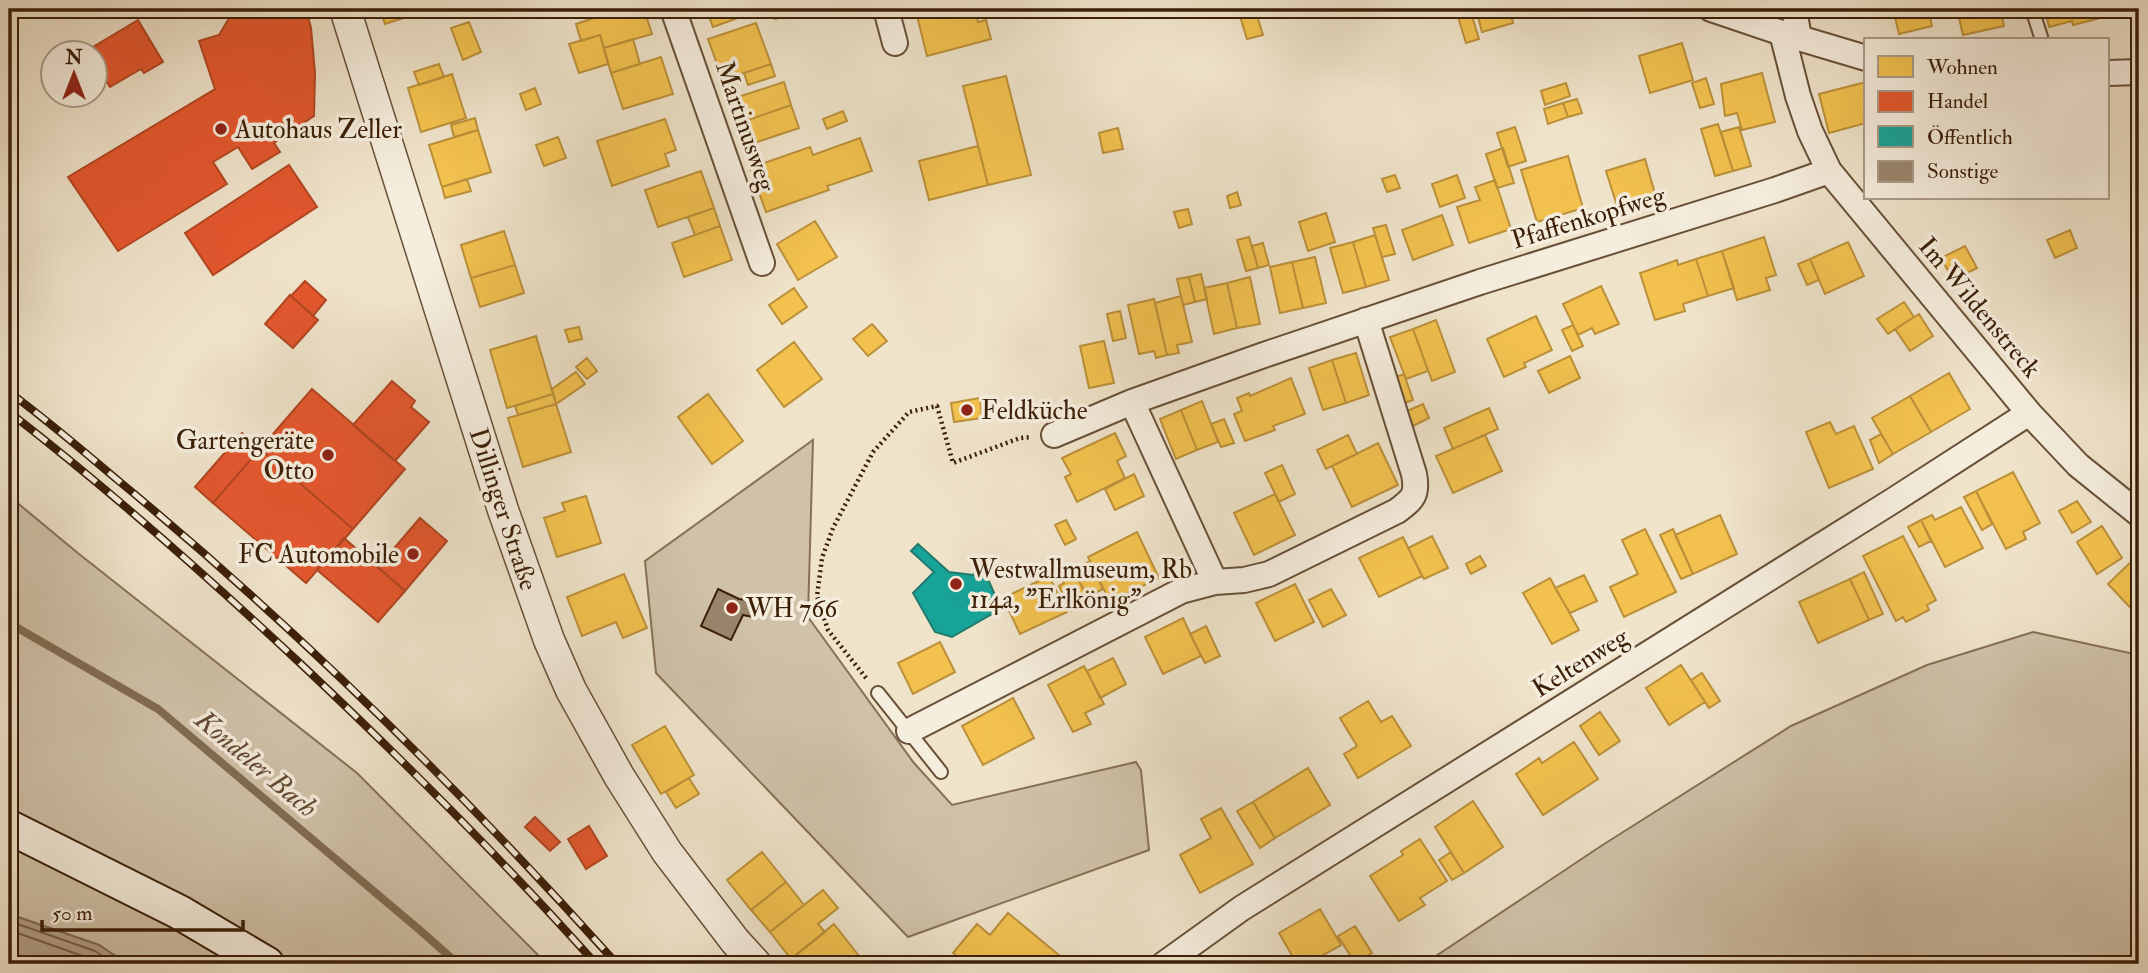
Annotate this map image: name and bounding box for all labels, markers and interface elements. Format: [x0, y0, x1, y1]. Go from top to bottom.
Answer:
north arrow [38, 38, 108, 108]
legend [1864, 38, 2110, 200]
text: N [64, 46, 83, 70]
text: Wohnen [1926, 54, 1998, 81]
street label: Martinusweg [708, 57, 783, 197]
text: Handel [1927, 88, 1989, 115]
place label: Autohaus Zeller [234, 114, 402, 146]
marker: Autohaus Zeller [213, 121, 229, 137]
text: Öffentlich [1927, 124, 2013, 151]
text: Sonstige [1927, 158, 1999, 185]
street label: Pfaffenkopfweg [1508, 179, 1670, 257]
street label: Im Wildenstreck [1911, 231, 2048, 385]
place label: Feldküche [981, 395, 1088, 427]
marker: Feldküche [959, 402, 975, 418]
street label: Dillinger Straße [462, 424, 544, 595]
place label: Gartengeräte Otto [176, 425, 314, 487]
marker: Gartengeräte Otto [320, 447, 336, 463]
place label: FC Automobile [238, 539, 399, 571]
marker: FC Automobile [405, 546, 421, 562]
place label: Westwallmuseum, Rb 114a, "Erlkönig" [969, 554, 1192, 616]
marker: Westwallmuseum, Rb 114a, "Erlkönig" [948, 576, 964, 592]
place label: WH 766 [745, 593, 839, 625]
marker: WH 766 [724, 600, 740, 616]
street label: Keltenweg [1527, 620, 1635, 705]
water label: Kondeler Bach [186, 702, 324, 825]
scale bar [42, 889, 243, 933]
text: 50 m [52, 900, 93, 927]

